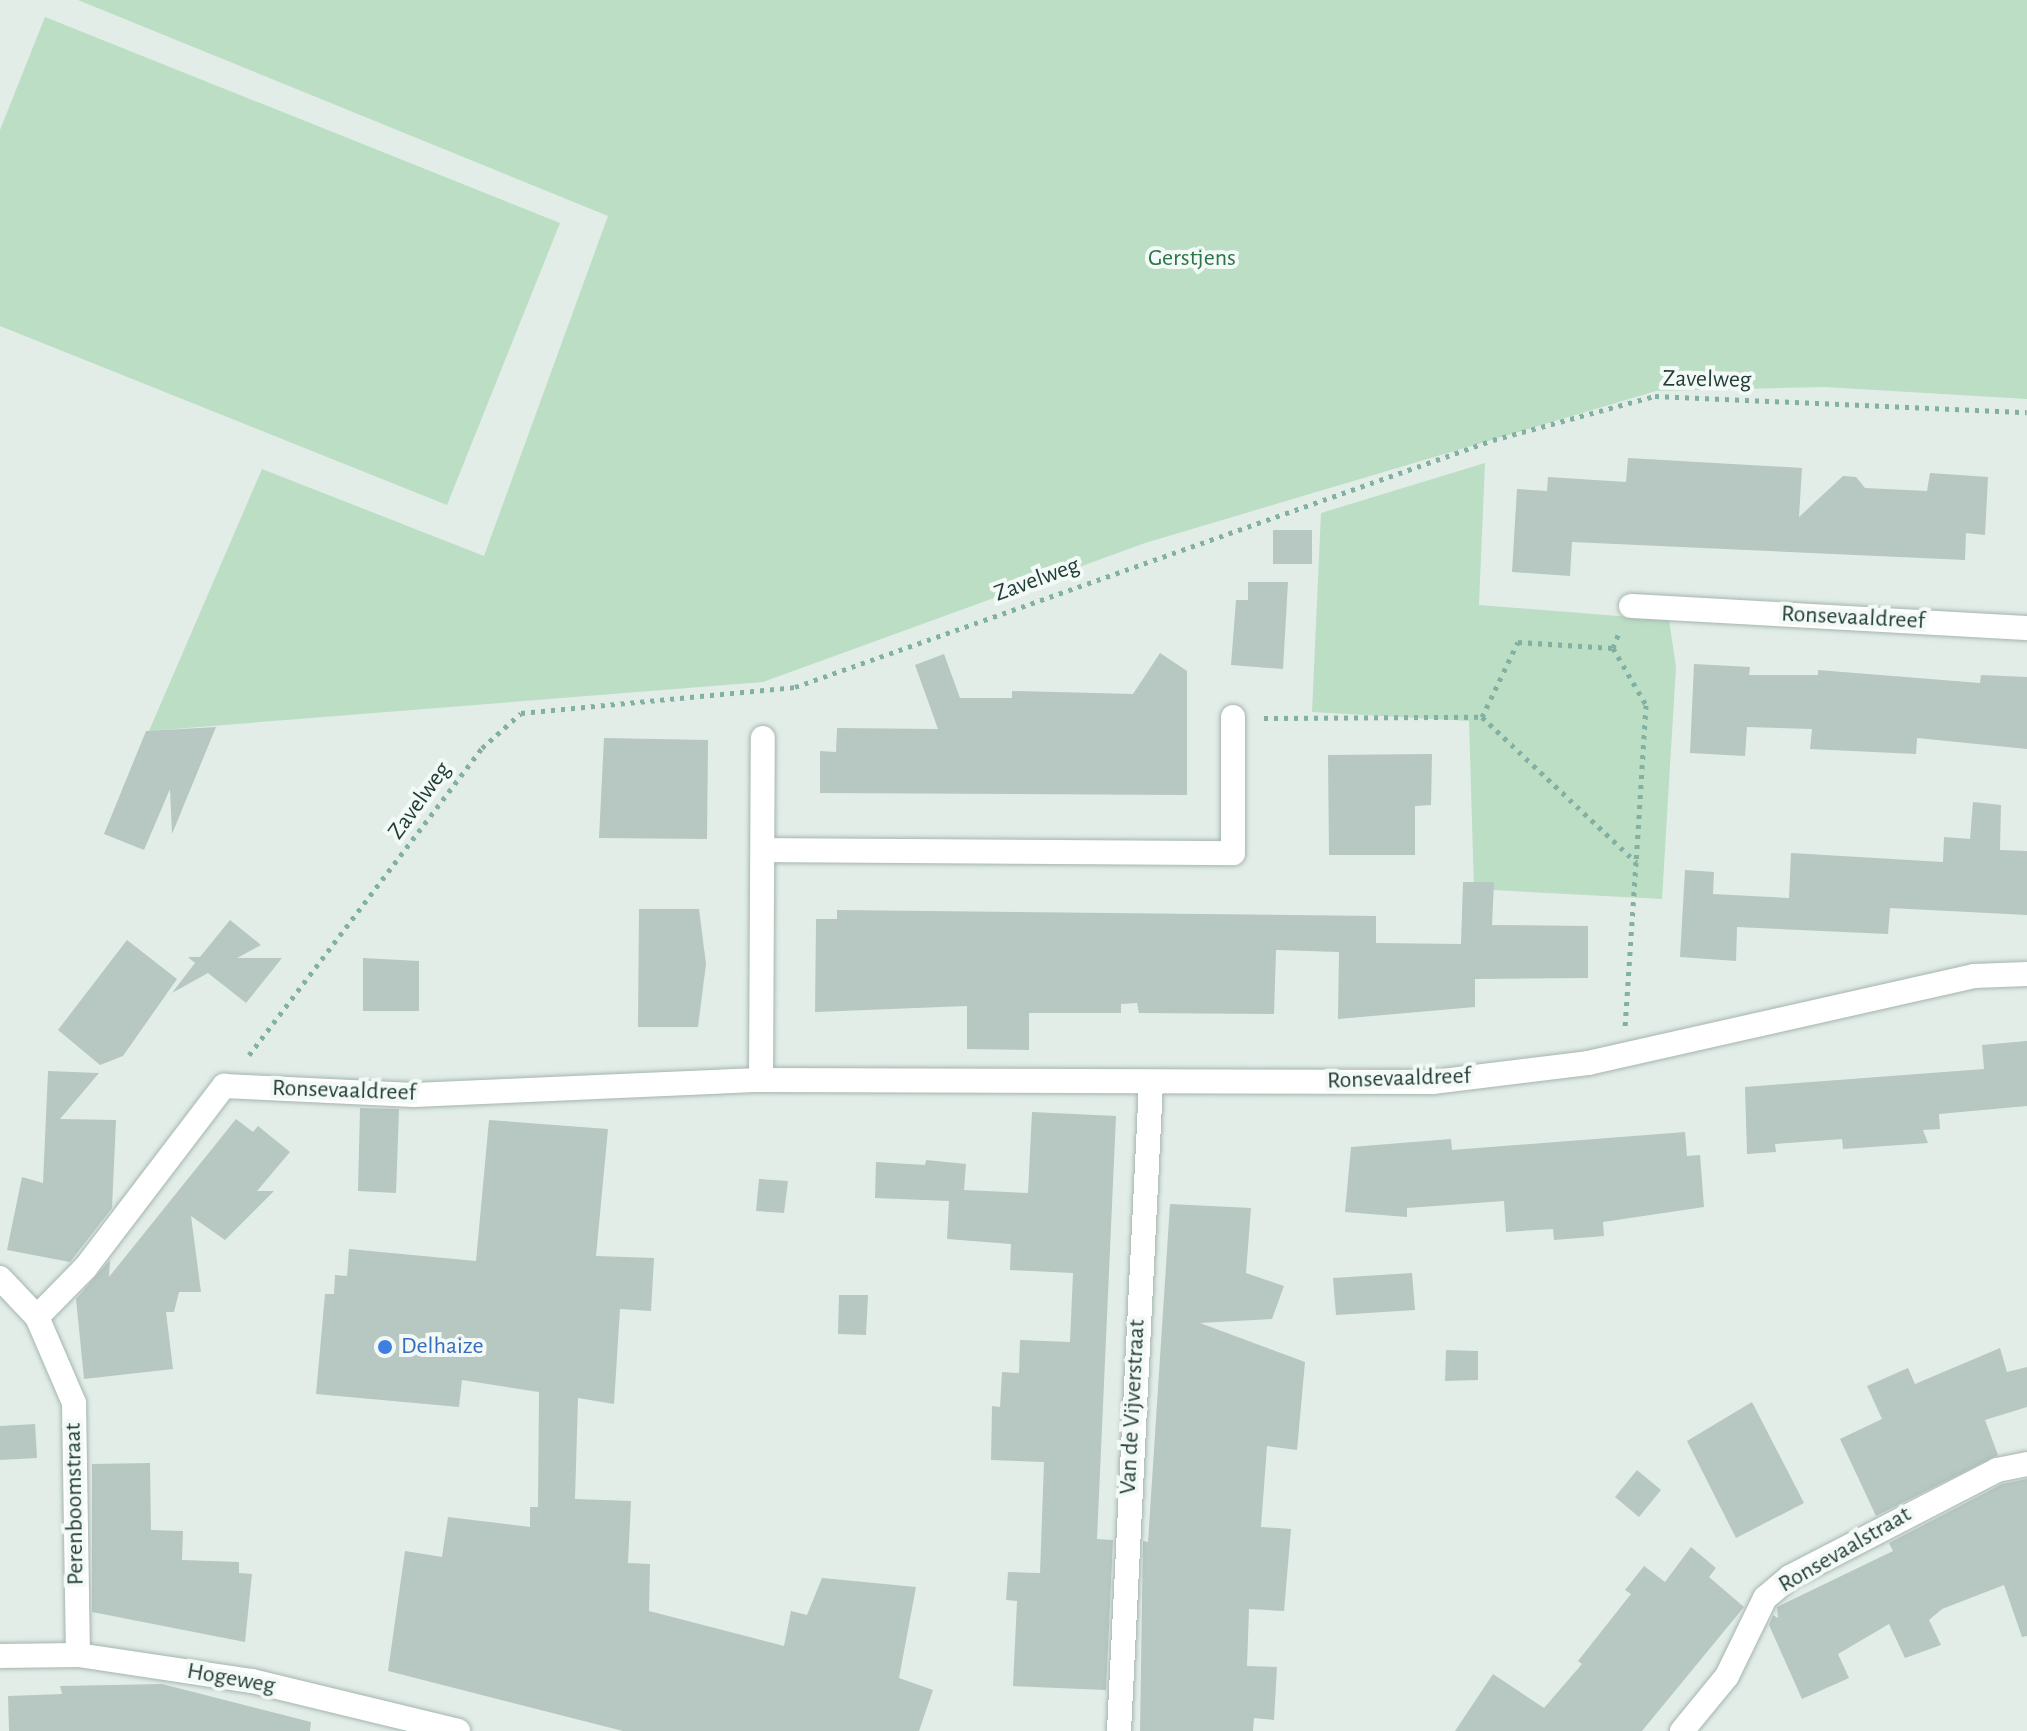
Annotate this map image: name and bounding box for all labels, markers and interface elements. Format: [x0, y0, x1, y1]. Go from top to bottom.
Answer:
park label: Gerstjens [1148, 245, 1236, 273]
street label: Zavelweg [1662, 365, 1752, 395]
street label: Zavelweg [990, 551, 1084, 609]
street label: Ronsevaaldreef [1780, 600, 1926, 636]
street label: Zavelweg [382, 757, 458, 845]
street label: Ronsevaaldreef [1327, 1062, 1471, 1096]
street label: Ronsevaaldreef [272, 1074, 416, 1108]
street label: Van de Vijverstraat [1114, 1319, 1152, 1495]
place label: Delhaize [401, 1333, 483, 1361]
marker: Delhaize [376, 1338, 394, 1356]
street label: Perenboomstraat [59, 1423, 91, 1585]
street label: Ronsevaalstraat [1774, 1501, 1916, 1599]
street label: Hogeweg [185, 1657, 277, 1701]

